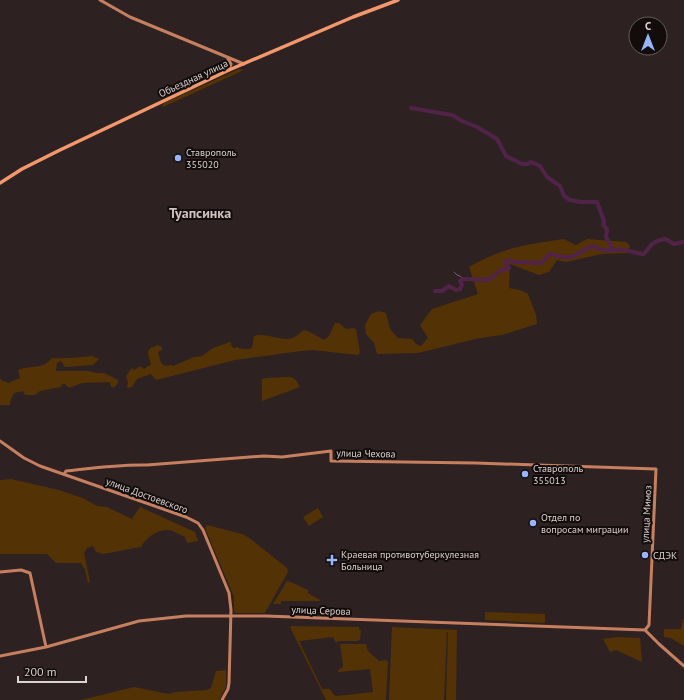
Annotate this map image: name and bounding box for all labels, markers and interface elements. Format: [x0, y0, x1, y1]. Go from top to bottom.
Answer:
north arrow [628, 16, 668, 56]
text: С [645, 19, 651, 33]
street label: Объездная улица [156, 57, 230, 100]
place label: Ставрополь 355020 [186, 146, 236, 171]
marker: Ставрополь 355020 [173, 153, 183, 163]
district label: Туапсинка [169, 204, 231, 222]
street label: улица Чехова [336, 446, 396, 461]
place label: Ставрополь 355013 [533, 462, 583, 487]
marker: Ставрополь 355013 [520, 469, 530, 479]
street label: улица Достоевского [104, 475, 190, 516]
street label: улица Мимоз [638, 485, 655, 543]
place label: Отдел по вопросам миграции [541, 511, 628, 536]
marker: Отдел по вопросам миграции [528, 518, 538, 528]
place label: Краевая противотуберкулезная Больница [341, 548, 479, 573]
place label: СДЭК [653, 549, 677, 562]
marker: СДЭК [640, 550, 650, 560]
marker: Краевая противотуберкулезная Больница [326, 554, 338, 566]
street label: улица Серова [291, 603, 351, 618]
scale bar [18, 658, 86, 684]
text: 200 m [24, 664, 57, 679]

